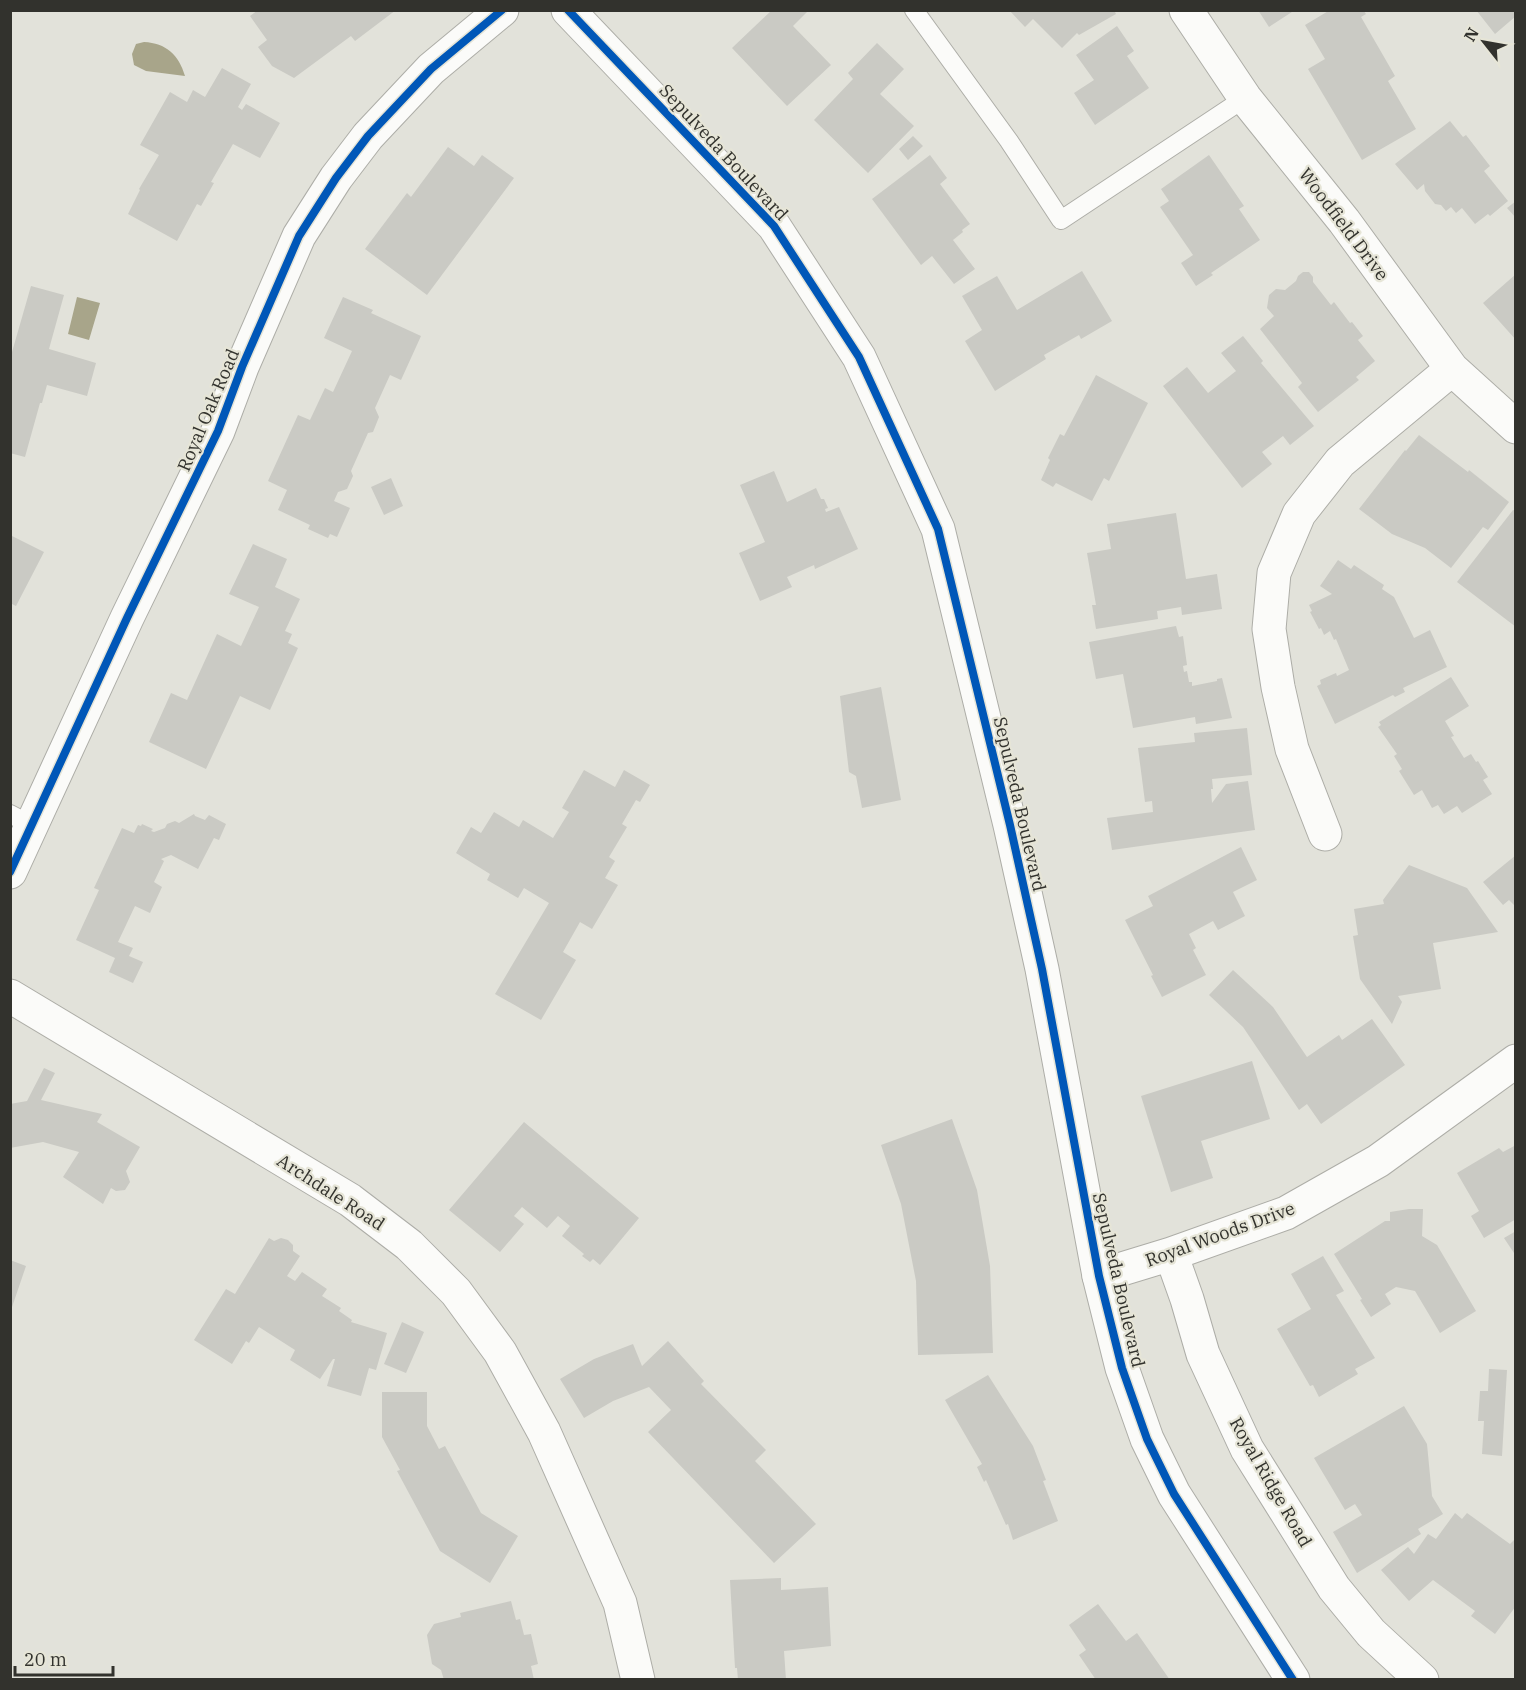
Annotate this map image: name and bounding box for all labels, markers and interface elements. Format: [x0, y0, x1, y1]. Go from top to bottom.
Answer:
north arrow [1454, 12, 1514, 72]
text: N [1459, 24, 1483, 45]
street label: Sepulveda Boulevard [655, 79, 793, 225]
street label: Woodfield Drive [1294, 163, 1394, 285]
street label: Royal Oak Road [172, 345, 244, 475]
street label: Sepulveda Boulevard [989, 714, 1051, 894]
street label: Archdale Road [273, 1149, 389, 1235]
street label: Sepulveda Boulevard [1088, 1190, 1150, 1370]
street label: Royal Woods Drive [1142, 1196, 1298, 1272]
street label: Royal Ridge Road [1225, 1413, 1317, 1551]
scale bar [15, 1639, 112, 1677]
text: 20 m [24, 1648, 67, 1671]

